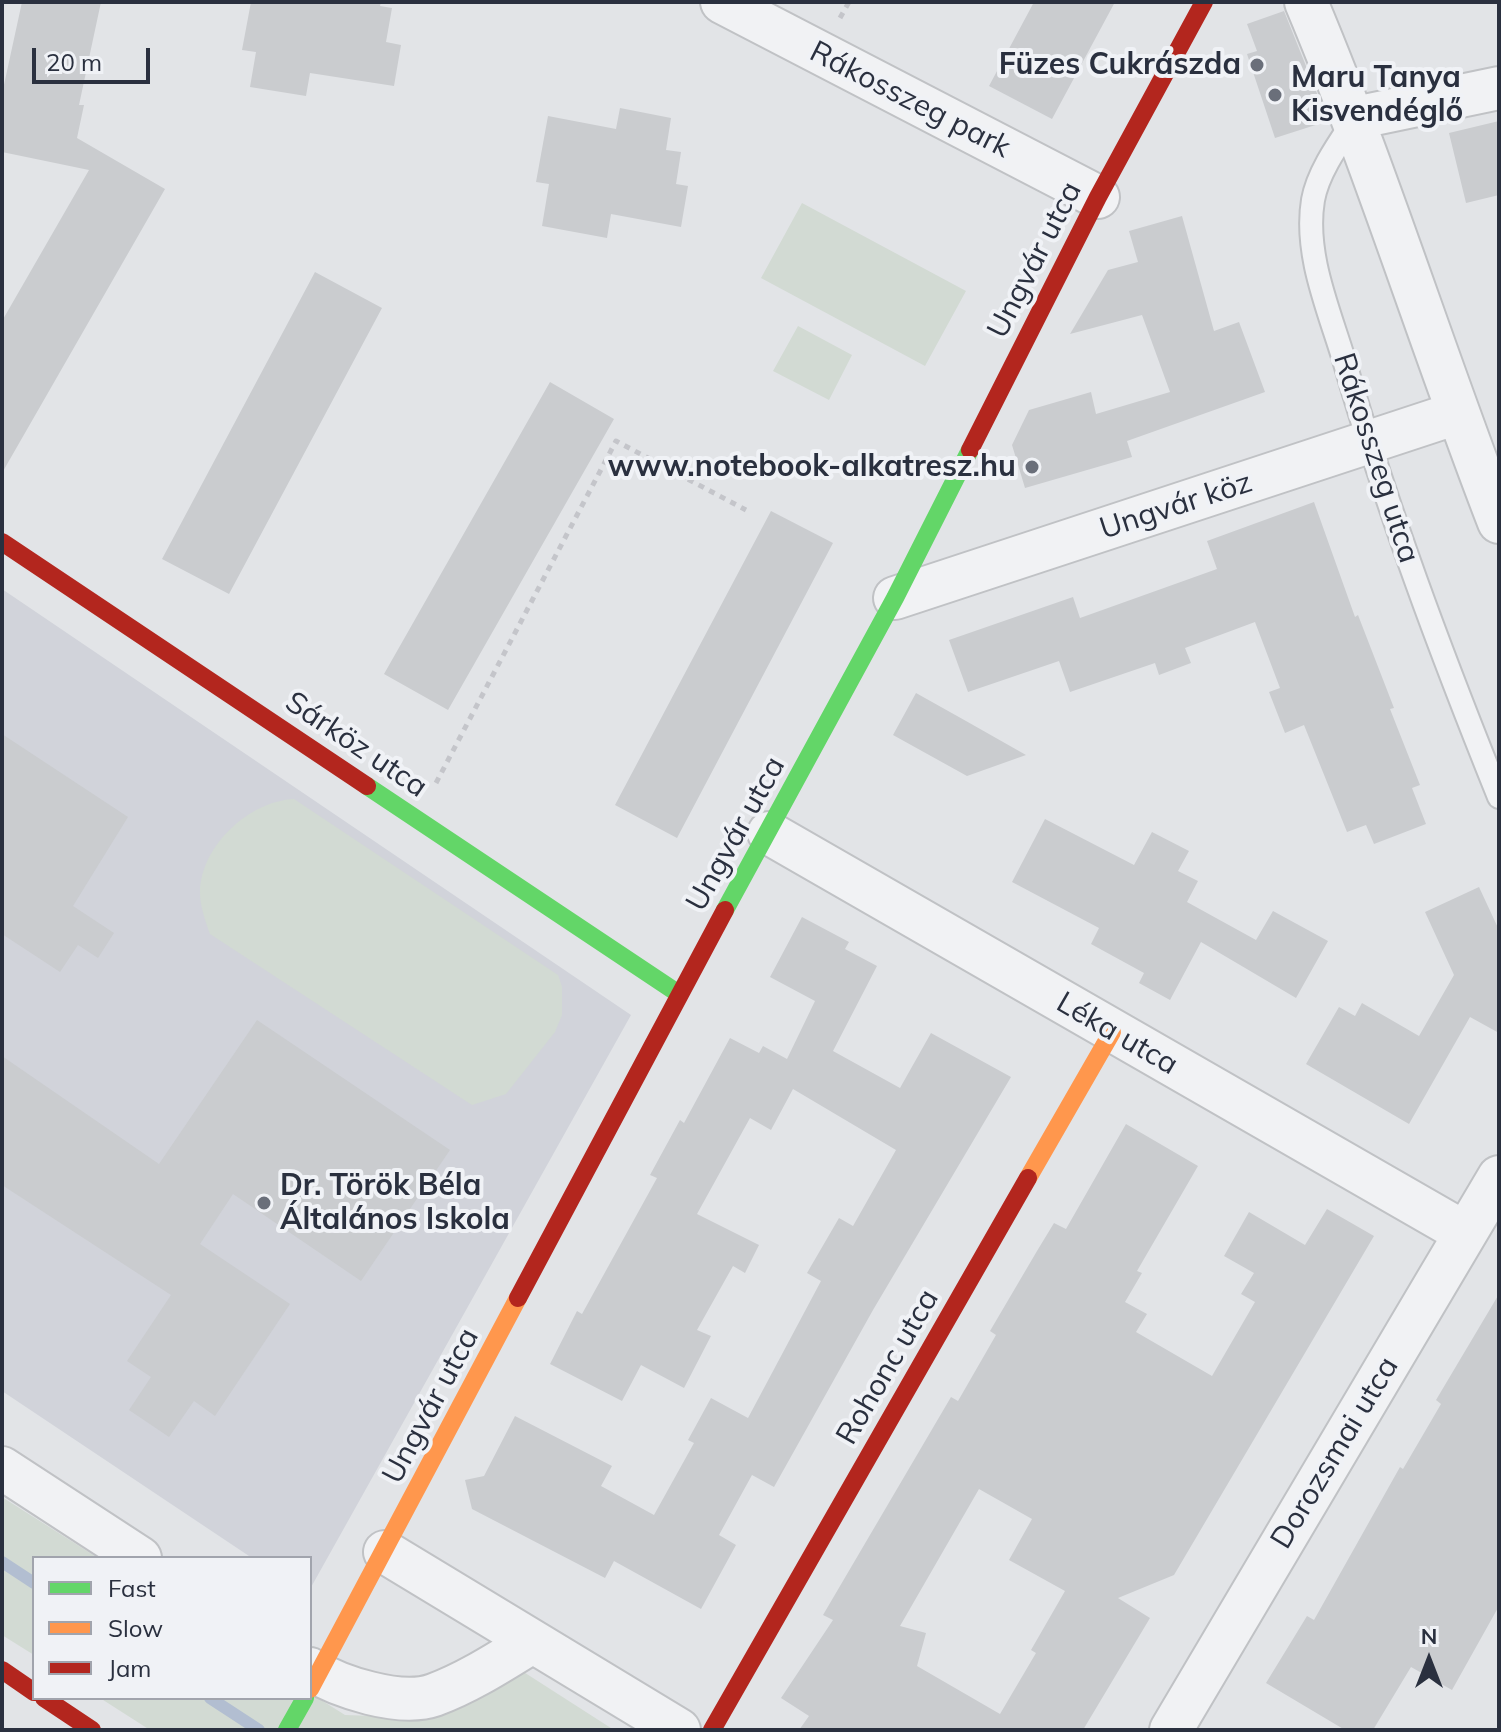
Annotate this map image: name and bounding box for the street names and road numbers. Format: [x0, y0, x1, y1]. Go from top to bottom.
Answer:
street label: Rákosszeg park [804, 34, 1016, 166]
street label: Ungvár utca [980, 176, 1090, 344]
street label: Rákosszeg utca [1325, 349, 1427, 567]
street label: Ungvár köz [1095, 464, 1257, 548]
street label: Sárköz utca [278, 684, 434, 806]
street label: Ungvár utca [679, 751, 793, 917]
street label: Léka utca [1050, 985, 1184, 1083]
street label: Rohonc utca [829, 1283, 947, 1451]
street label: Ungvár utca [375, 1322, 487, 1490]
street label: Dorozsmai utca [1264, 1351, 1406, 1555]

